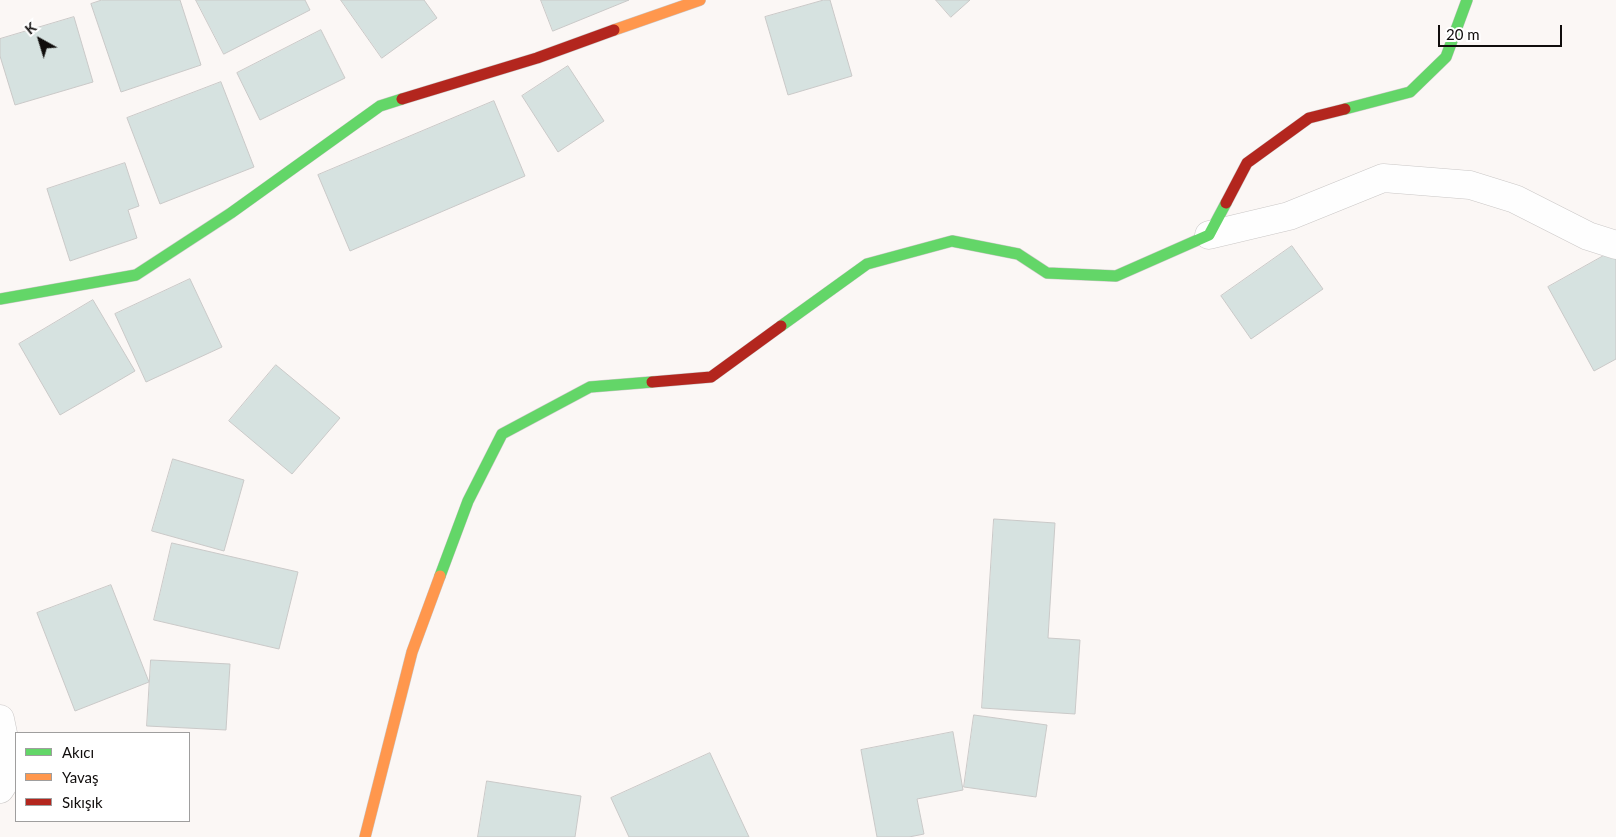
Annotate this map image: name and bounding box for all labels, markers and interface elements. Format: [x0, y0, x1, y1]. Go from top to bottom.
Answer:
north arrow [15, 15, 65, 65]
scale bar [1441, 15, 1565, 47]
text: K [21, 18, 39, 38]
text: 20 m [1446, 25, 1480, 43]
legend [15, 732, 190, 822]
text: Akıcı [62, 743, 94, 761]
text: Yavaş [62, 768, 99, 786]
text: Sıkışık [62, 793, 103, 811]

